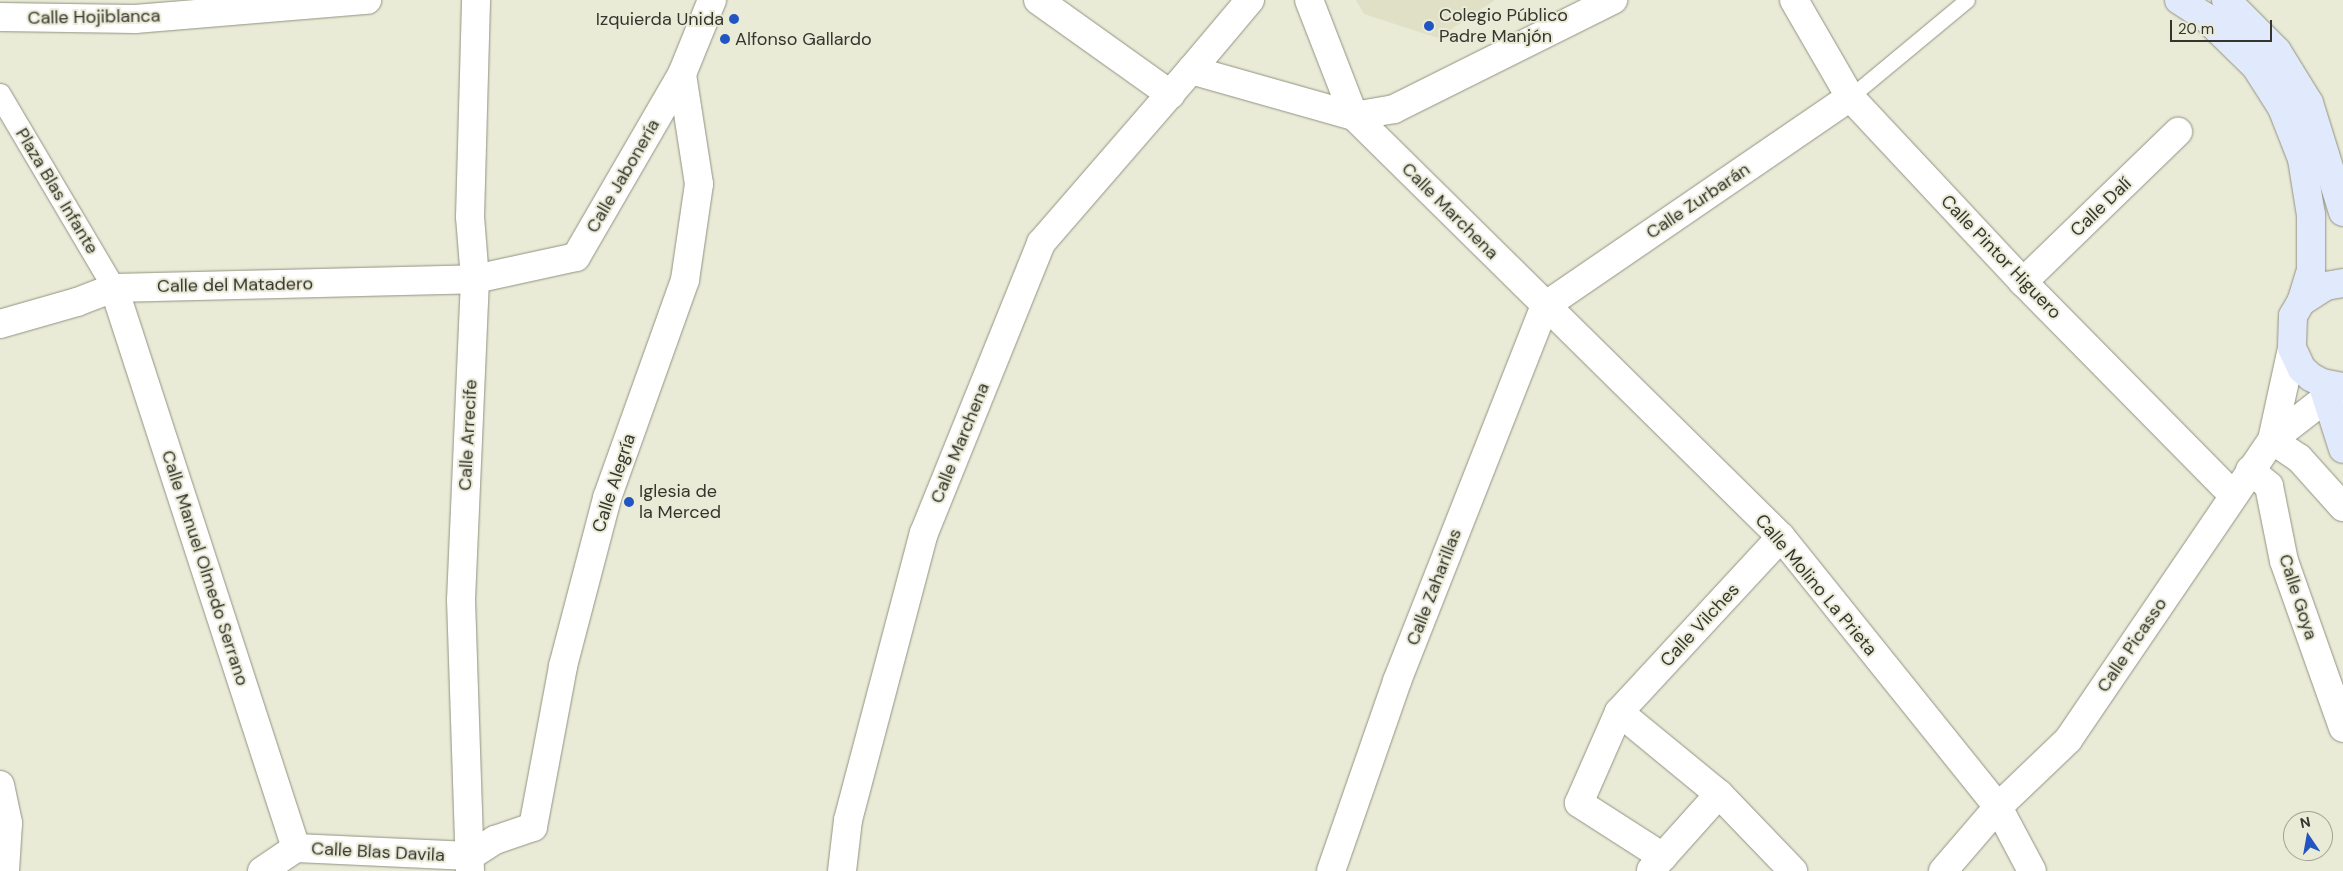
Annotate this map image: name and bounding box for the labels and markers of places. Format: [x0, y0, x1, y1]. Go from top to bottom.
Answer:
place label: Colegio Público Padre Manjón [1439, 5, 1568, 48]
place label: Izquierda Unida [596, 8, 724, 30]
marker: Izquierda Unida [728, 13, 740, 25]
marker: Colegio Público Padre Manjón [1423, 20, 1435, 32]
place label: Alfonso Gallardo [735, 28, 872, 50]
marker: Alfonso Gallardo [719, 33, 731, 45]
place label: Iglesia de la Merced [639, 481, 721, 524]
marker: Iglesia de la Merced [623, 496, 635, 508]

